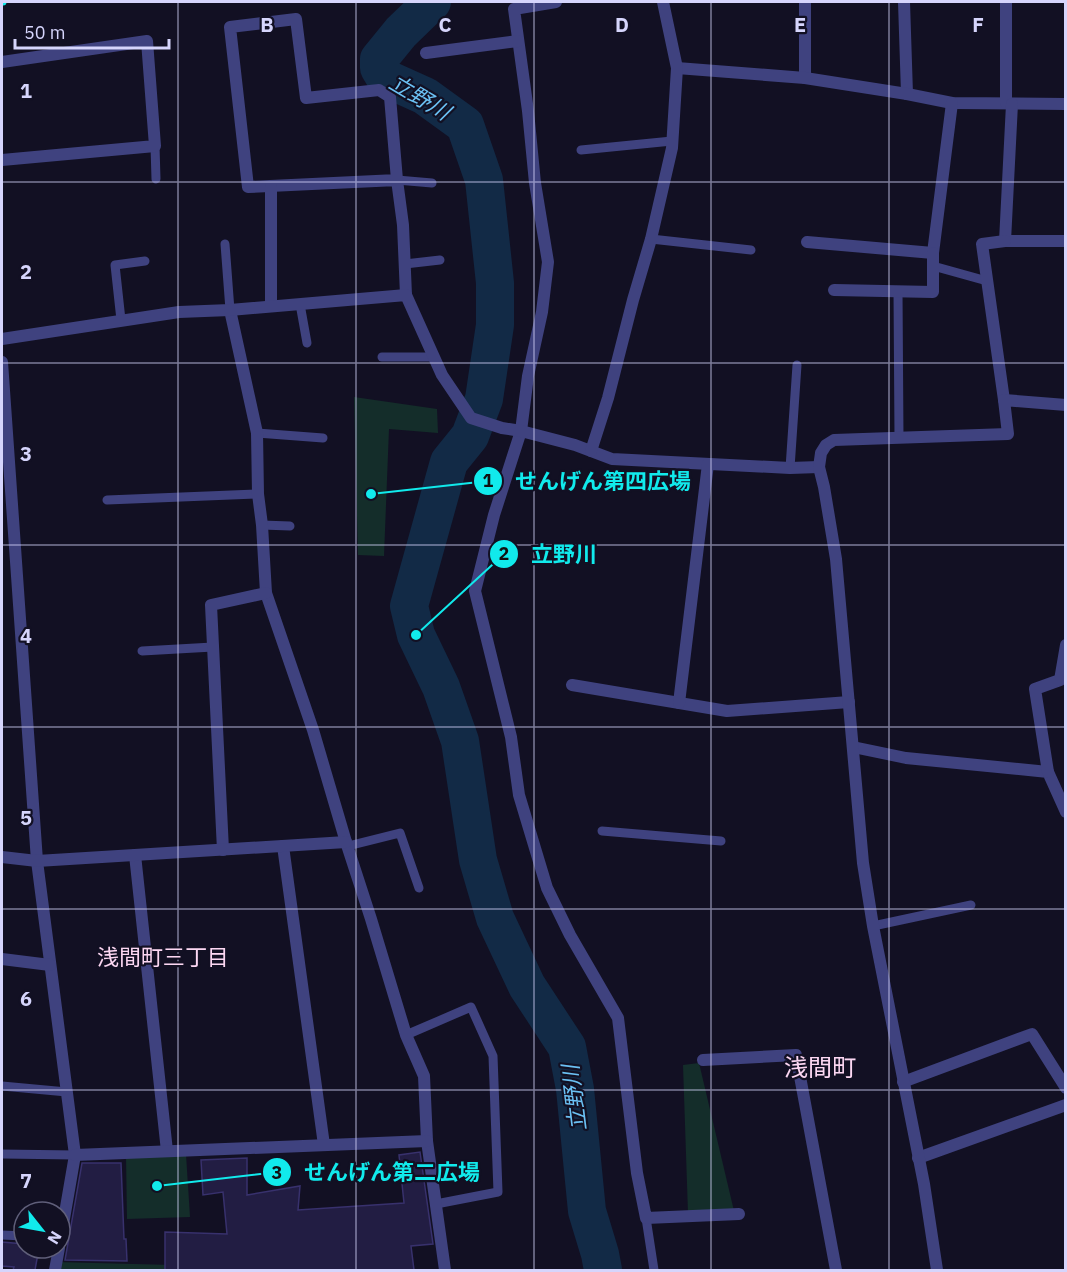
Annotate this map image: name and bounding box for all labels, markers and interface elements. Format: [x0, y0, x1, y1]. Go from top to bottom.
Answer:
text: B [260, 11, 274, 38]
text: C [438, 11, 452, 38]
text: D [615, 11, 629, 38]
text: E [794, 11, 806, 38]
text: F [972, 11, 984, 38]
scale bar [15, 12, 170, 50]
text: 50 m [24, 21, 66, 44]
water label: 立野川 [384, 67, 458, 127]
text: 1 [20, 77, 32, 104]
text: 2 [20, 258, 32, 285]
text: 3 [20, 440, 32, 467]
callout: せんげん第四広場 [473, 461, 703, 501]
text: せんげん第四広場 [515, 466, 691, 495]
text: 1 [483, 469, 494, 492]
callout: 立野川 [489, 534, 609, 574]
text: 立野川 [531, 539, 597, 568]
text: 2 [499, 542, 509, 565]
text: 4 [20, 622, 32, 649]
text: 5 [20, 804, 32, 831]
district label: 浅間町三丁目 [97, 942, 229, 971]
text: 6 [20, 985, 32, 1012]
district label: 浅間町 [784, 1051, 856, 1083]
water label: 立野川 [555, 1062, 592, 1133]
callout: せんげん第二広場 [262, 1152, 492, 1192]
text: せんげん第二広場 [304, 1157, 480, 1186]
text: 3 [272, 1161, 282, 1184]
text: 7 [20, 1167, 32, 1194]
north arrow [12, 1200, 72, 1260]
text: N [43, 1228, 66, 1248]

